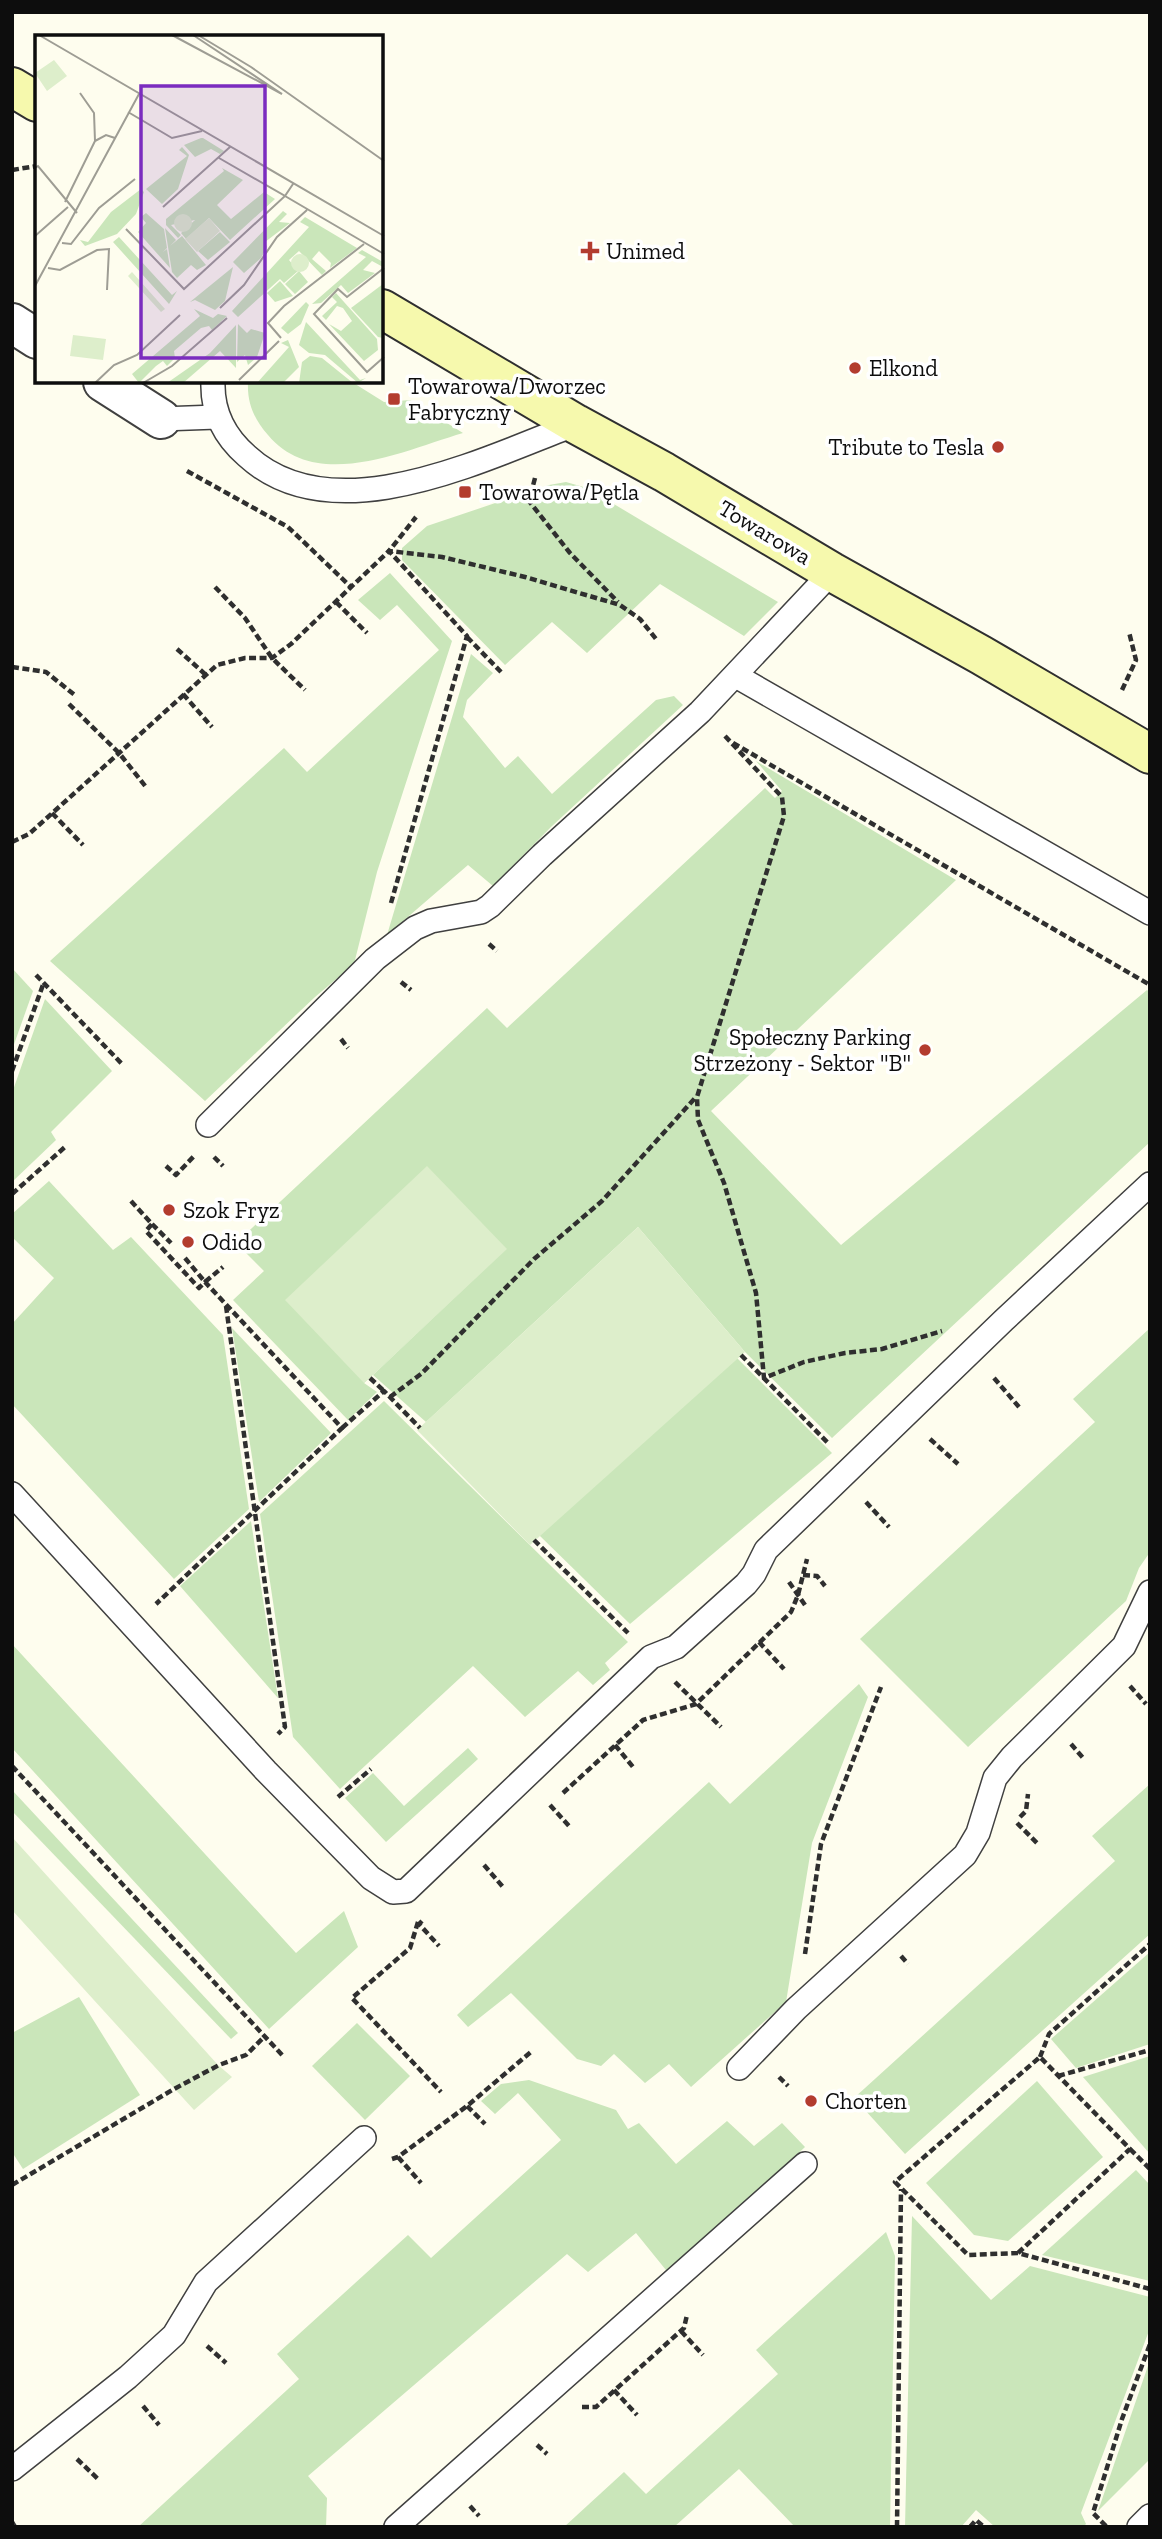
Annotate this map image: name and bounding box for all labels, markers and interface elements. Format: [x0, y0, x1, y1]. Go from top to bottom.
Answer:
inset map [35, 35, 383, 383]
place label: Unimed [606, 237, 685, 265]
marker: Unimed [580, 241, 600, 261]
place label: Elkond [869, 354, 938, 382]
marker: Elkond [847, 360, 863, 376]
place label: Towarowa/Dworzec Fabryczny [408, 372, 606, 426]
marker: Towarowa/Dworzec Fabryczny [386, 391, 402, 407]
place label: Tribute to Tesla [828, 433, 984, 461]
marker: Tribute to Tesla [990, 439, 1006, 455]
place label: Towarowa/Pętla [479, 478, 639, 506]
marker: Towarowa/Pętla [457, 484, 473, 500]
street label: Towarowa [714, 493, 816, 571]
place label: Społeczny Parking Strzeżony - Sektor "B" [693, 1023, 911, 1077]
marker: Społeczny Parking Strzeżony - Sektor "B" [917, 1042, 933, 1058]
place label: Szok Fryz [183, 1196, 280, 1224]
marker: Szok Fryz [161, 1202, 177, 1218]
place label: Odido [202, 1228, 262, 1256]
marker: Odido [180, 1234, 196, 1250]
place label: Chorten [825, 2087, 907, 2115]
marker: Chorten [803, 2093, 819, 2109]

